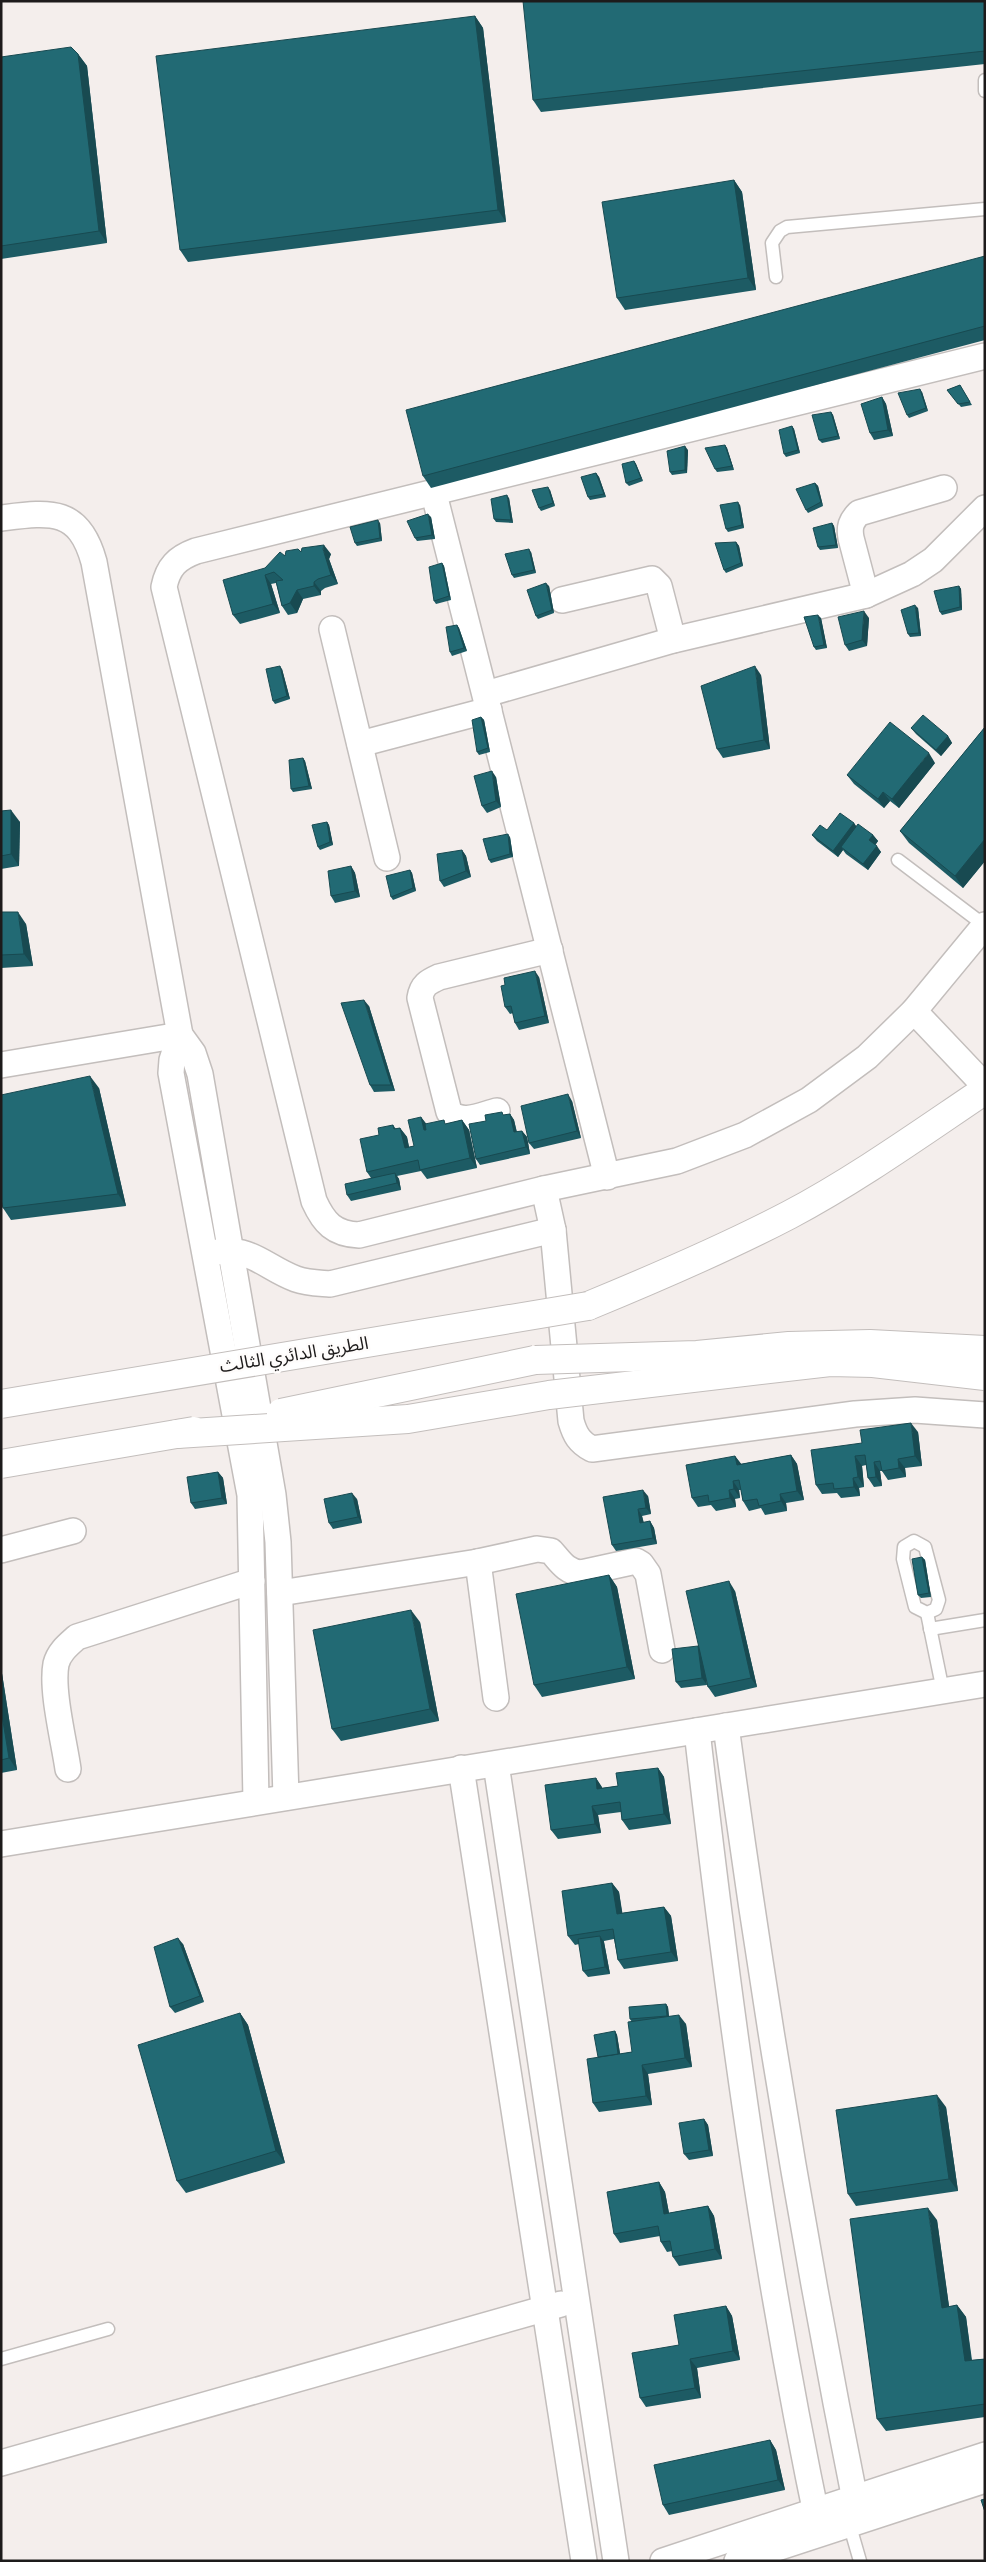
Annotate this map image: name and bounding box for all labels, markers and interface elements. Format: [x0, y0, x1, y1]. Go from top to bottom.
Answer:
street label: الطريق الدائري الثالث [218, 1330, 370, 1379]

